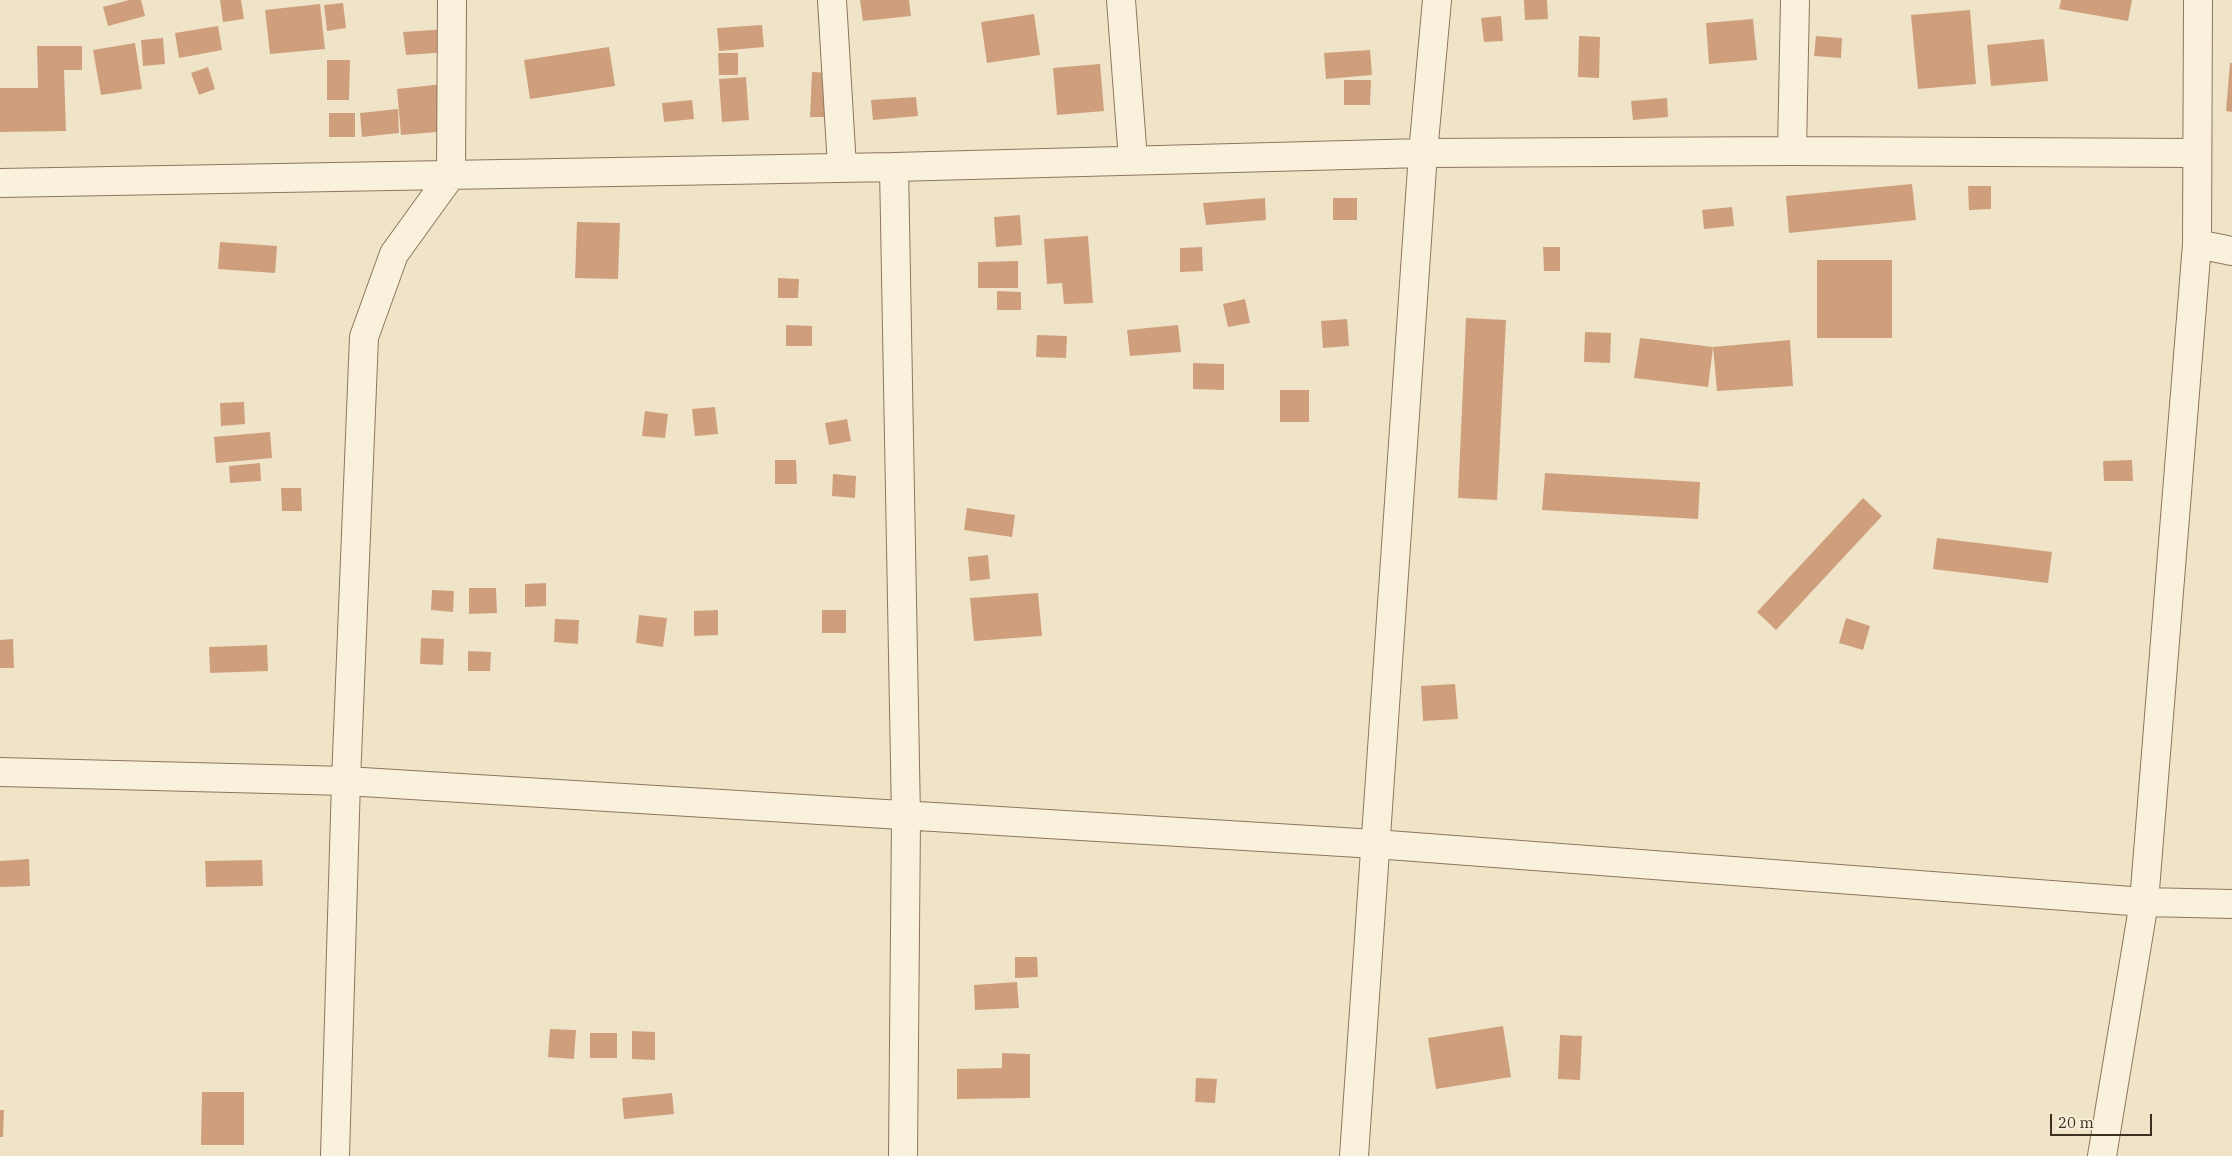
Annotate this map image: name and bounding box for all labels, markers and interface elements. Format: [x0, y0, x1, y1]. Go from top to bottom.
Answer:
scale bar [2052, 1104, 2154, 1136]
text: 20 m [2058, 1113, 2094, 1132]

